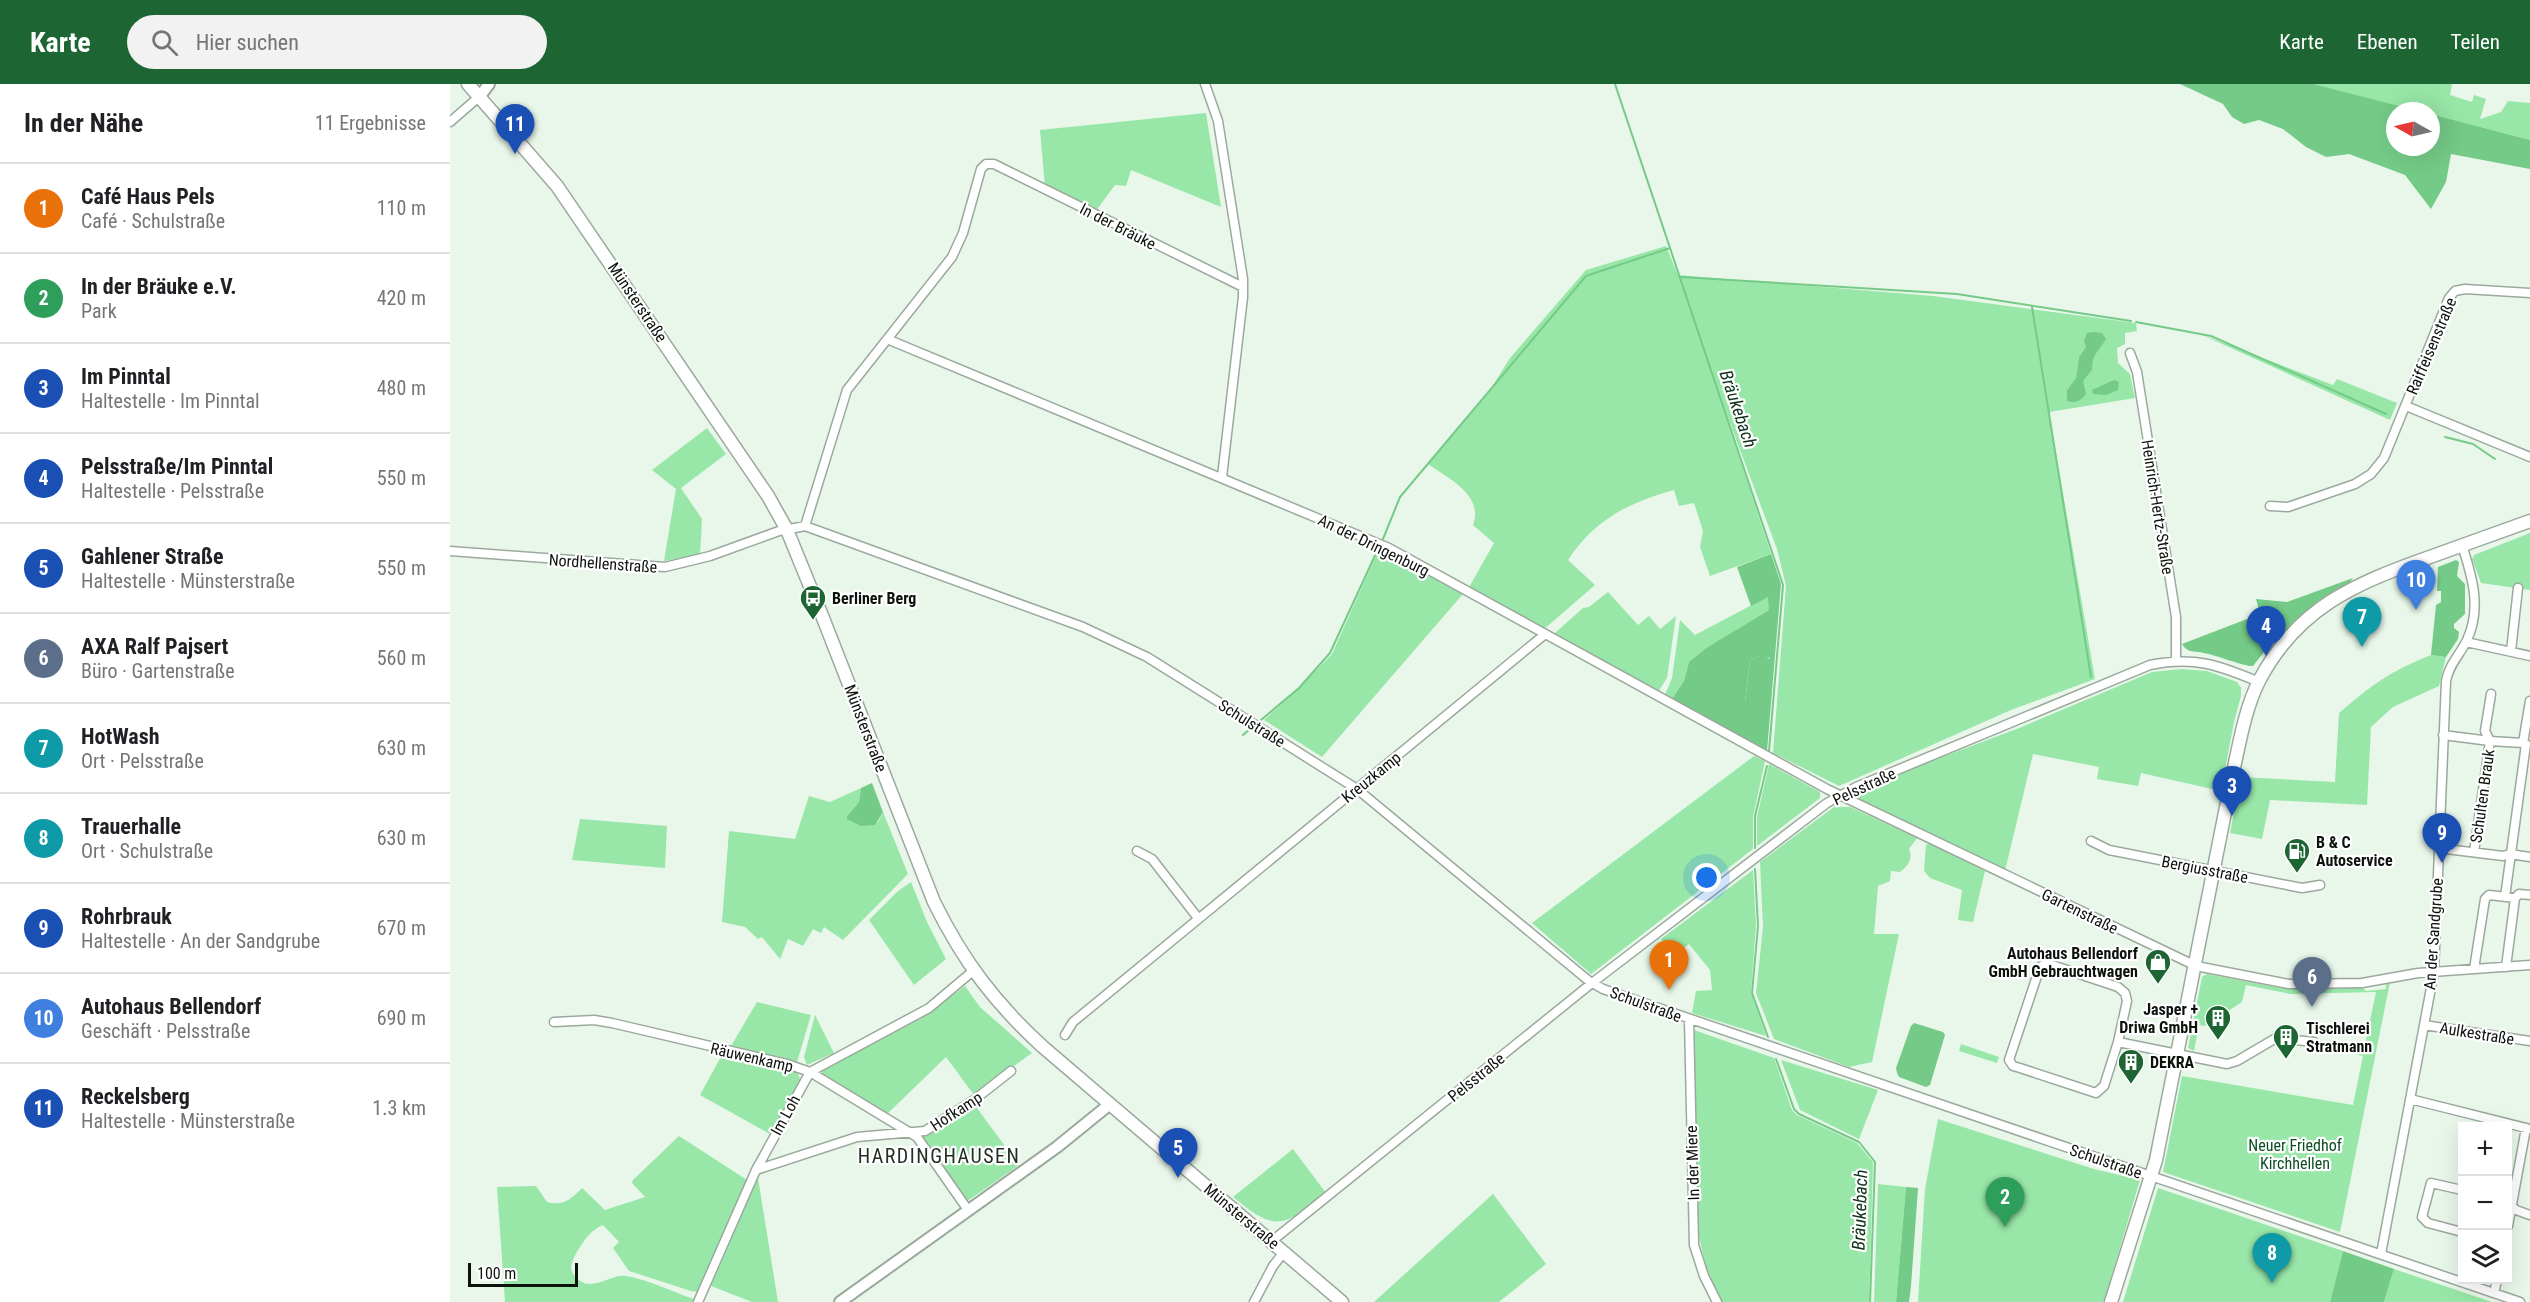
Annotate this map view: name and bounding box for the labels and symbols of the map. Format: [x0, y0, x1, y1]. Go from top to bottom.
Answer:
north arrow [2386, 102, 2440, 156]
pin: 11 [496, 104, 534, 154]
street label: In der Bräuke [1077, 199, 1159, 254]
street label: Münsterstraße [604, 259, 671, 346]
street label: Raiffeisenstraße [2402, 295, 2460, 398]
water label: Bräukebach [1715, 367, 1762, 450]
street label: Heinrich-Hertz-Straße [2137, 438, 2178, 576]
street label: An der Dringenburg [1315, 510, 1433, 581]
street label: Nordhellenstraße [548, 550, 658, 577]
pin: 10 [2396, 560, 2436, 610]
bus stop icon: Berliner Berg [798, 583, 828, 621]
place label: Berliner Berg [832, 589, 916, 608]
pin: 7 [2342, 598, 2382, 647]
pin: 4 [2246, 606, 2286, 656]
street label: Münsterstraße [840, 682, 891, 775]
street label: Schulstraße [1215, 696, 1289, 751]
street label: Schulten Brauk [2467, 747, 2499, 844]
street label: Kreuzkamp [1338, 748, 1405, 807]
street label: Pelsstraße [1830, 764, 1899, 809]
pin: 3 [2212, 766, 2252, 816]
pin: 9 [2422, 814, 2462, 863]
place label: B & C Autoservice [2316, 833, 2393, 870]
fuel station icon: B & C Autoservice [2282, 836, 2312, 874]
street label: Bergiusstraße [2160, 852, 2250, 887]
your location [1692, 863, 1721, 892]
street label: An der Sandgrube [2420, 877, 2447, 991]
street label: Gartenstraße [2039, 885, 2121, 938]
pin: 1 [1650, 940, 1688, 990]
place label: Autohaus Bellendorf GmbH Gebrauchtwagen [1989, 944, 2139, 981]
shop icon: Autohaus Bellendorf GmbH Gebrauchtwagen [2143, 947, 2173, 985]
pin: 6 [2292, 958, 2332, 1007]
street label: Schulstraße [1607, 983, 1684, 1026]
place label: Jasper + Driwa GmbH [2119, 1000, 2198, 1037]
building icon: Jasper + Driwa GmbH [2203, 1003, 2233, 1041]
street label: Aulkestraße [2438, 1018, 2516, 1049]
place label: Tischlerei Stratmann [2306, 1019, 2372, 1056]
building icon: Tischlerei Stratmann [2271, 1022, 2301, 1060]
street label: Räuwenkamp [709, 1039, 795, 1076]
building icon: DEKRA [2116, 1047, 2146, 1085]
street label: Pelsstraße [1444, 1049, 1508, 1106]
place label: DEKRA [2150, 1053, 2195, 1072]
street label: Hofkamp [927, 1088, 986, 1135]
street label: Im Loh [767, 1092, 804, 1139]
street label: In der Miere [1682, 1125, 1703, 1201]
pin: 5 [1158, 1128, 1198, 1178]
park label: Neuer Friedhof Kirchhellen [2248, 1136, 2342, 1173]
street label: Schulstraße [2067, 1140, 2144, 1183]
district label: HARDINGHAUSEN [858, 1144, 1020, 1168]
water label: Bräukebach [1848, 1169, 1871, 1251]
pin: 2 [1986, 1178, 2024, 1227]
street label: Münsterstraße [1200, 1180, 1283, 1253]
pin: 8 [2252, 1234, 2292, 1283]
scale bar [468, 1260, 578, 1288]

